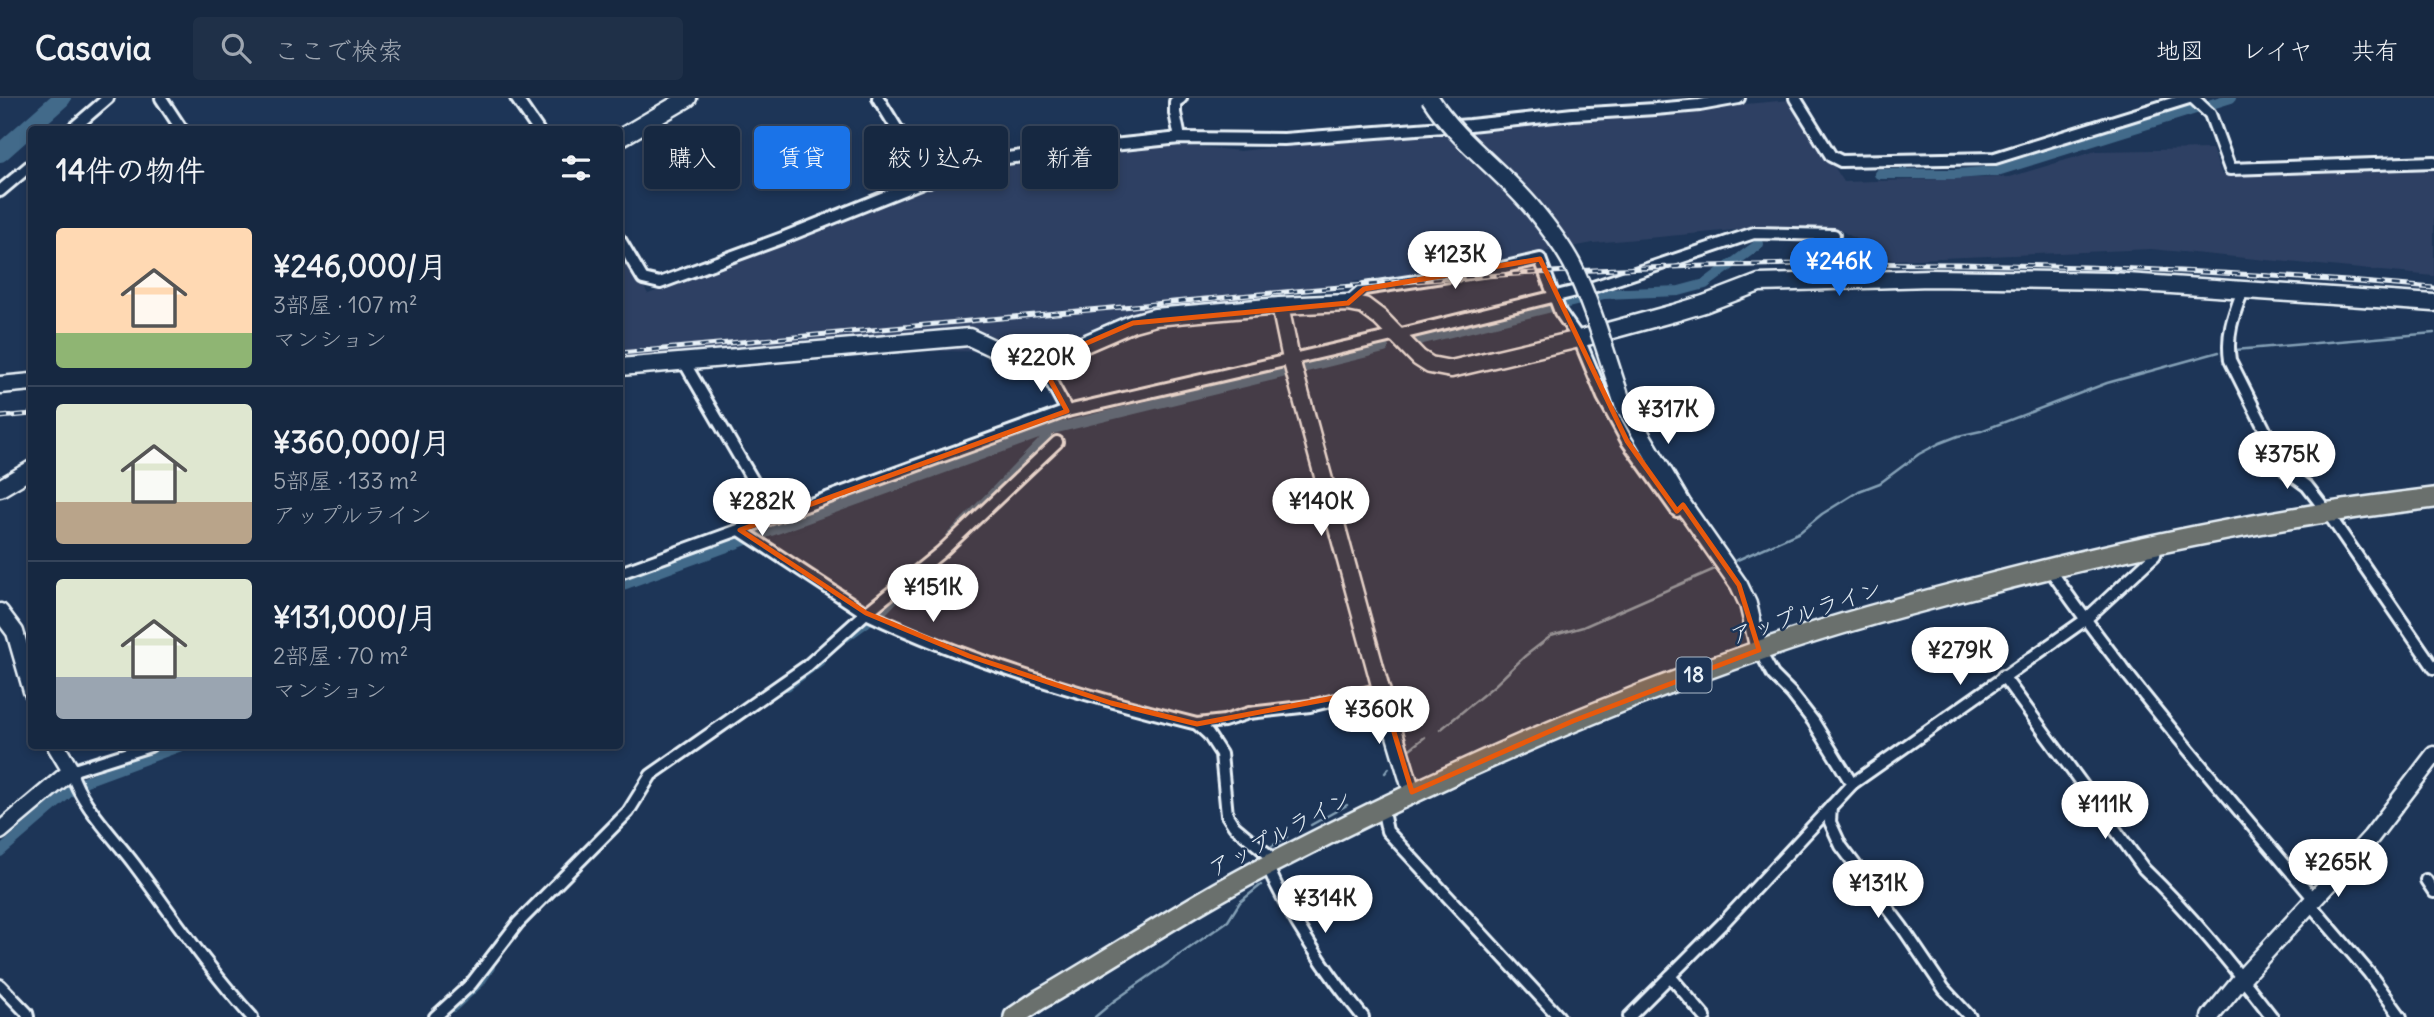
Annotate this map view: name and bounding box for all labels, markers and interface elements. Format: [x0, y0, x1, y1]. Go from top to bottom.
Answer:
search box [193, 17, 683, 80]
text: Casavia [35, 27, 151, 69]
icon: search [217, 29, 255, 67]
text: ここで検索 [273, 34, 403, 67]
text: 地図 [2156, 35, 2204, 65]
text: レイヤ [2242, 35, 2313, 65]
text: 共有 [2351, 35, 2399, 65]
chip: 購入 [644, 126, 740, 189]
chip: 賃貸 [754, 126, 850, 189]
chip: 絞り込み [864, 126, 1008, 189]
chip: 新着 [1022, 126, 1118, 189]
icon: filters [557, 149, 595, 187]
text: 14件の物件 [56, 151, 205, 189]
pin: ¥123K [1406, 232, 1504, 291]
pin: ¥246K [1790, 238, 1888, 298]
text: ¥123K [1424, 239, 1486, 268]
text: ¥246K [1806, 246, 1872, 275]
text: ¥246,000/月 [273, 247, 447, 285]
icon: home [112, 256, 196, 340]
text: 3部屋 · 107 m² [273, 290, 418, 319]
text: マンション [273, 324, 387, 353]
pin: ¥220K [992, 334, 1090, 394]
text: ¥220K [1007, 342, 1075, 371]
pin: ¥317K [1619, 386, 1717, 446]
text: ¥317K [1638, 394, 1698, 423]
text: ¥360,000/月 [273, 423, 451, 461]
icon: home [112, 432, 196, 516]
pin: ¥375K [2238, 432, 2336, 491]
text: ¥375K [2254, 439, 2320, 468]
text: 5部屋 · 133 m² [273, 466, 418, 495]
pin: ¥282K [713, 478, 811, 538]
pin: ¥140K [1272, 478, 1370, 538]
text: ¥282K [729, 486, 795, 515]
text: ¥140K [1288, 486, 1354, 515]
text: アップルライン [273, 500, 432, 529]
pin: ¥151K [884, 564, 982, 624]
text: ¥151K [903, 572, 963, 601]
street label: アップルライン [1726, 573, 1886, 650]
text: ¥131,000/月 [273, 598, 437, 636]
icon: home [112, 607, 196, 691]
pin: ¥279K [1911, 628, 2009, 687]
text: ¥279K [1928, 635, 1992, 664]
text: 2部屋 · 70 m² [273, 641, 408, 670]
road number: 18 [1676, 658, 1712, 692]
text: マンション [273, 675, 387, 704]
pin: ¥360K [1330, 686, 1428, 746]
text: ¥360K [1344, 694, 1414, 723]
pin: ¥111K [2056, 782, 2154, 841]
street label: アップルライン [1203, 783, 1357, 883]
text: ¥111K [2077, 789, 2133, 818]
pin: ¥265K [2289, 840, 2387, 899]
text: ¥265K [2305, 847, 2371, 876]
pin: ¥131K [1829, 860, 1927, 920]
text: ¥131K [1849, 868, 1907, 897]
pin: ¥314K [1276, 876, 1374, 935]
text: ¥314K [1294, 883, 1356, 912]

